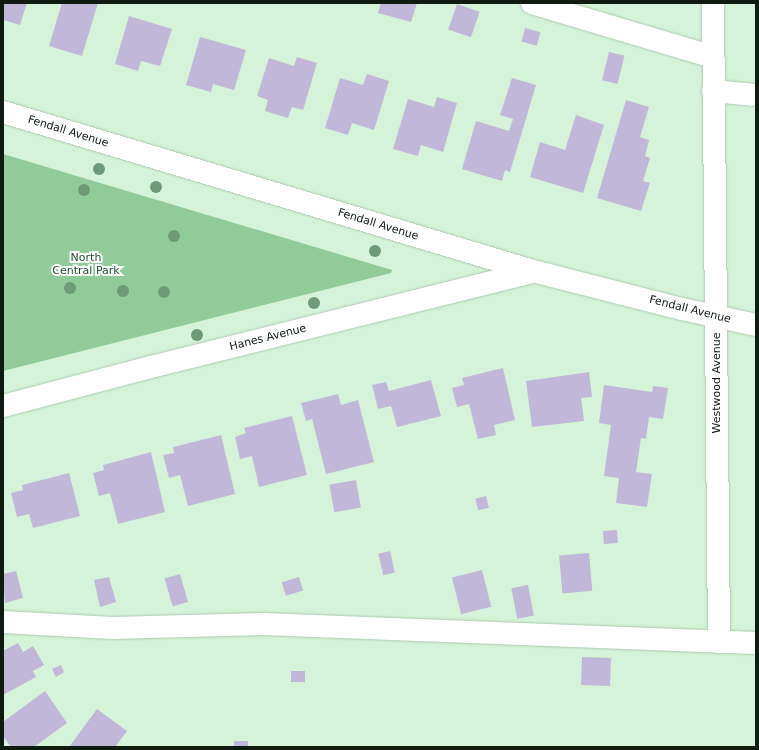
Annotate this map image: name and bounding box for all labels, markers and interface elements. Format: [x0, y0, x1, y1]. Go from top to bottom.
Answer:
street label: Fendall Avenue [26, 113, 110, 151]
street label: Fendall Avenue [336, 206, 420, 244]
park label: North Central Park [52, 252, 120, 278]
street label: Fendall Avenue [648, 293, 732, 327]
street label: Hanes Avenue [228, 322, 308, 354]
street label: Westwood Avenue [710, 333, 724, 433]

